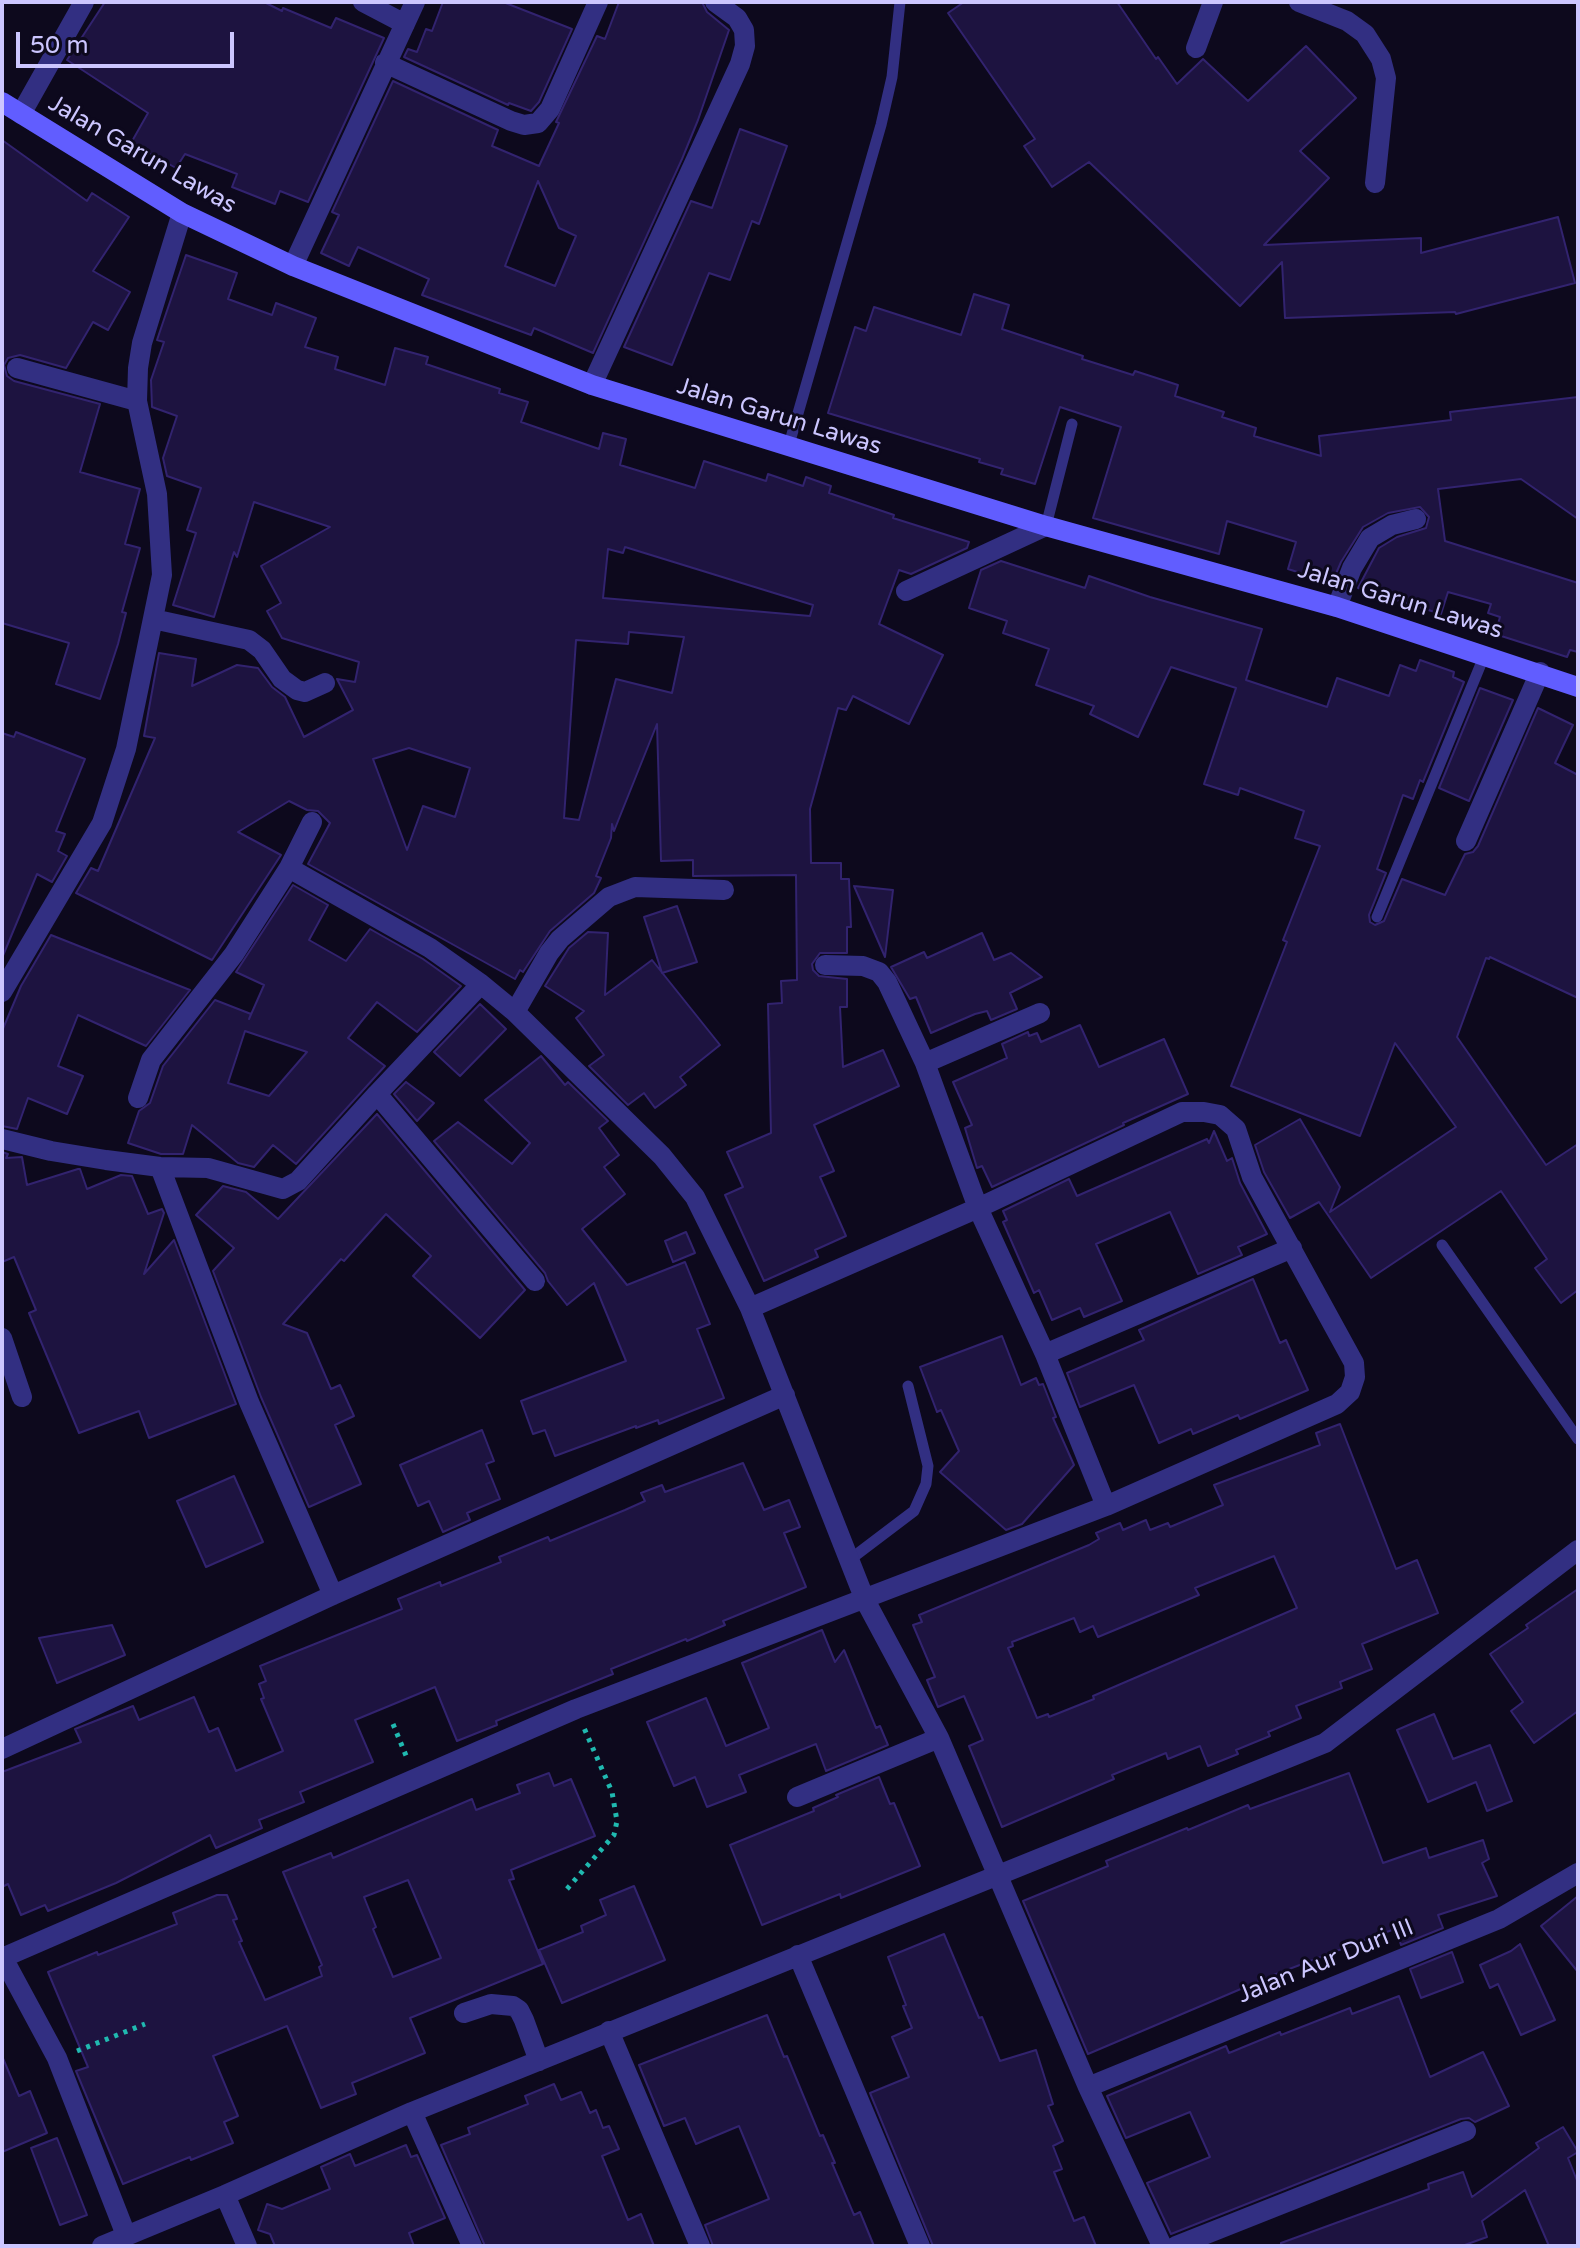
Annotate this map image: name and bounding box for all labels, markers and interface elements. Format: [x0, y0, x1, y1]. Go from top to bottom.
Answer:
scale bar [20, 16, 238, 66]
text: 50 m [30, 31, 88, 60]
street label: Jalan Garun Lawas [43, 89, 241, 221]
street label: Jalan Garun Lawas [673, 372, 885, 462]
street label: Jalan Garun Lawas [1294, 556, 1506, 646]
street label: Jalan Aur Duri III [1234, 1914, 1418, 2010]

